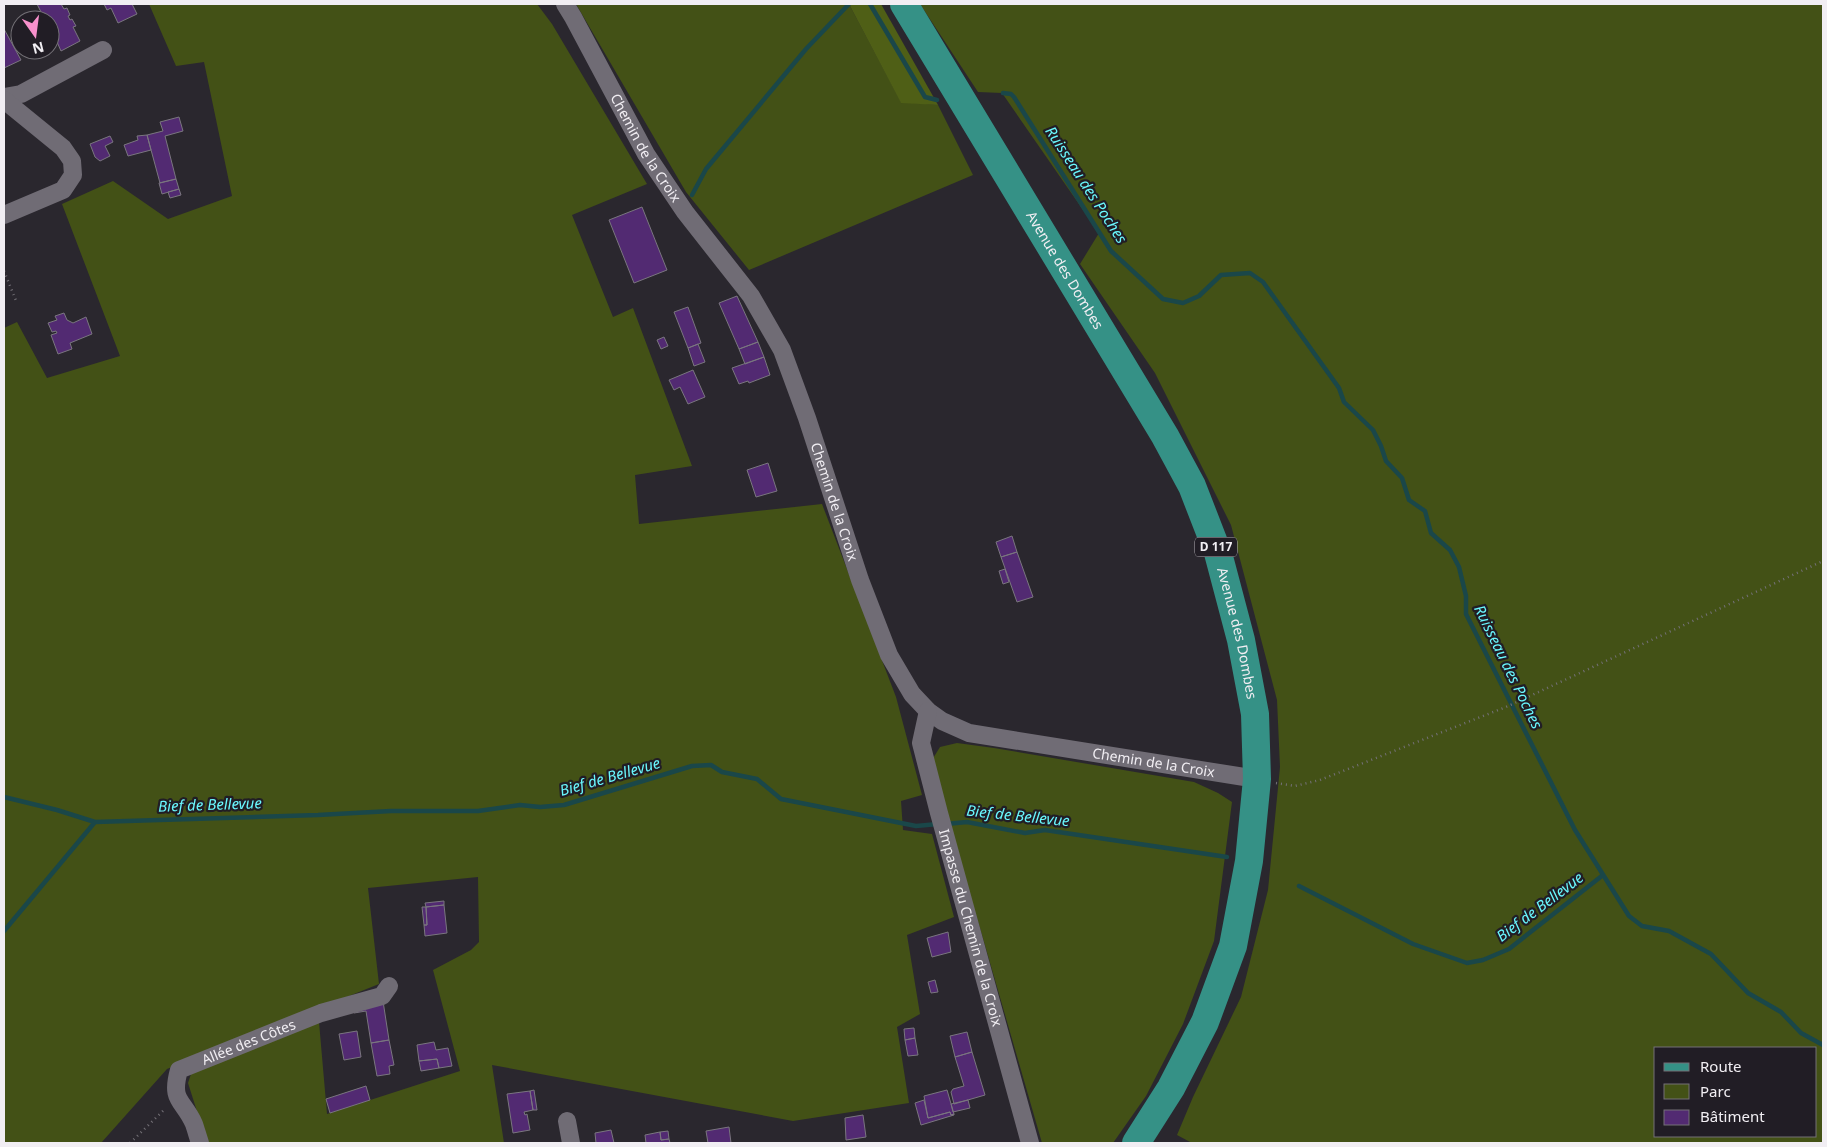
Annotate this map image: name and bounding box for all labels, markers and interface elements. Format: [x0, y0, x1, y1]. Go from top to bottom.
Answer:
north arrow [10, 10, 60, 60]
text: N [30, 38, 46, 59]
street label: Chemin de la Croix [606, 90, 686, 206]
water label: Ruisseau des Poches [1042, 122, 1132, 247]
street label: Avenue des Dombes [1022, 207, 1108, 333]
street label: Chemin de la Croix [807, 440, 863, 564]
road number: D 117 [1195, 538, 1237, 556]
street label: Avenue des Dombes [1213, 565, 1262, 701]
water label: Ruisseau des Poches [1470, 601, 1548, 732]
street label: Chemin de la Croix [1091, 743, 1217, 781]
water label: Bief de Bellevue [557, 752, 663, 800]
water label: Bief de Bellevue [158, 792, 263, 816]
water label: Bief de Bellevue [965, 800, 1071, 830]
street label: Impasse du Chemin de la Croix [935, 827, 1008, 1029]
water label: Bief de Bellevue [1492, 867, 1587, 945]
street label: Allée des Côtes [199, 1014, 298, 1069]
legend [1654, 1047, 1817, 1137]
text: Route [1700, 1056, 1742, 1076]
text: Parc [1700, 1081, 1731, 1101]
text: Bâtiment [1700, 1106, 1765, 1126]

